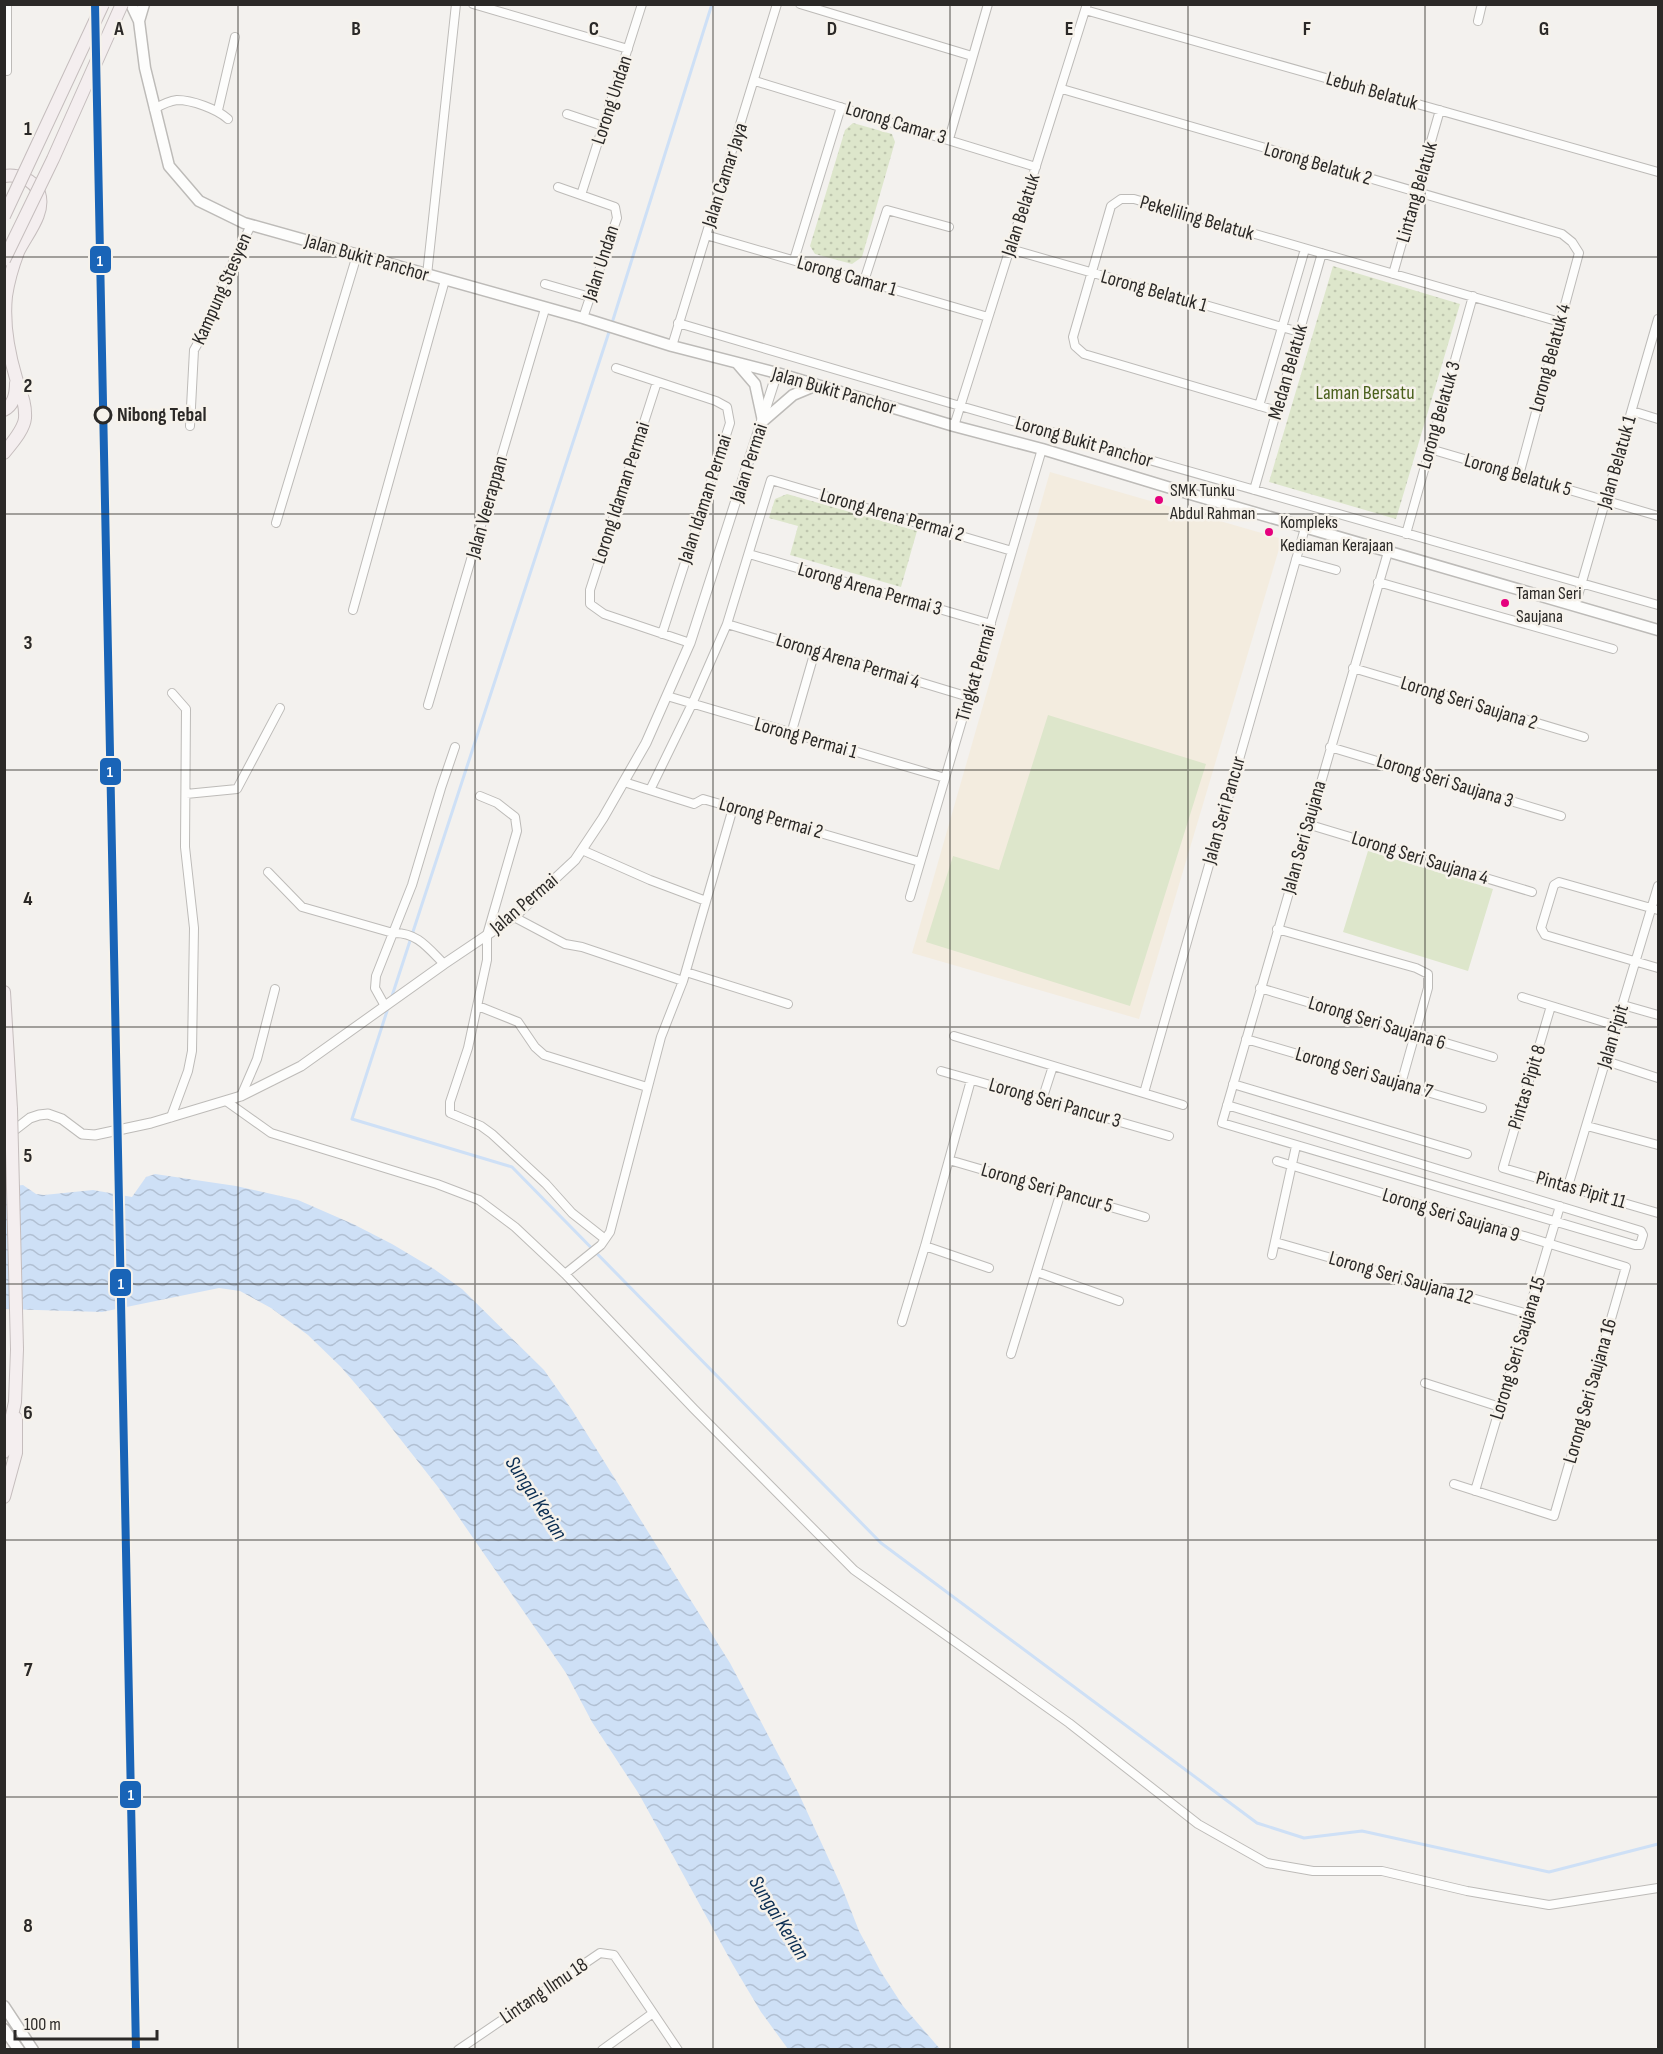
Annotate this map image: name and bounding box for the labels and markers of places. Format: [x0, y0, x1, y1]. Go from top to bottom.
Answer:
place label: Nibong Tebal [117, 403, 207, 427]
marker: Nibong Tebal [94, 406, 112, 424]
place label: SMK Tunku Abdul Rahman [1169, 480, 1256, 524]
marker: SMK Tunku Abdul Rahman [1153, 494, 1165, 506]
place label: Kompleks Kediaman Kerajaan [1280, 512, 1394, 556]
marker: Kompleks Kediaman Kerajaan [1263, 526, 1275, 538]
place label: Taman Seri Saujana [1516, 583, 1582, 627]
marker: Taman Seri Saujana [1499, 597, 1511, 609]

